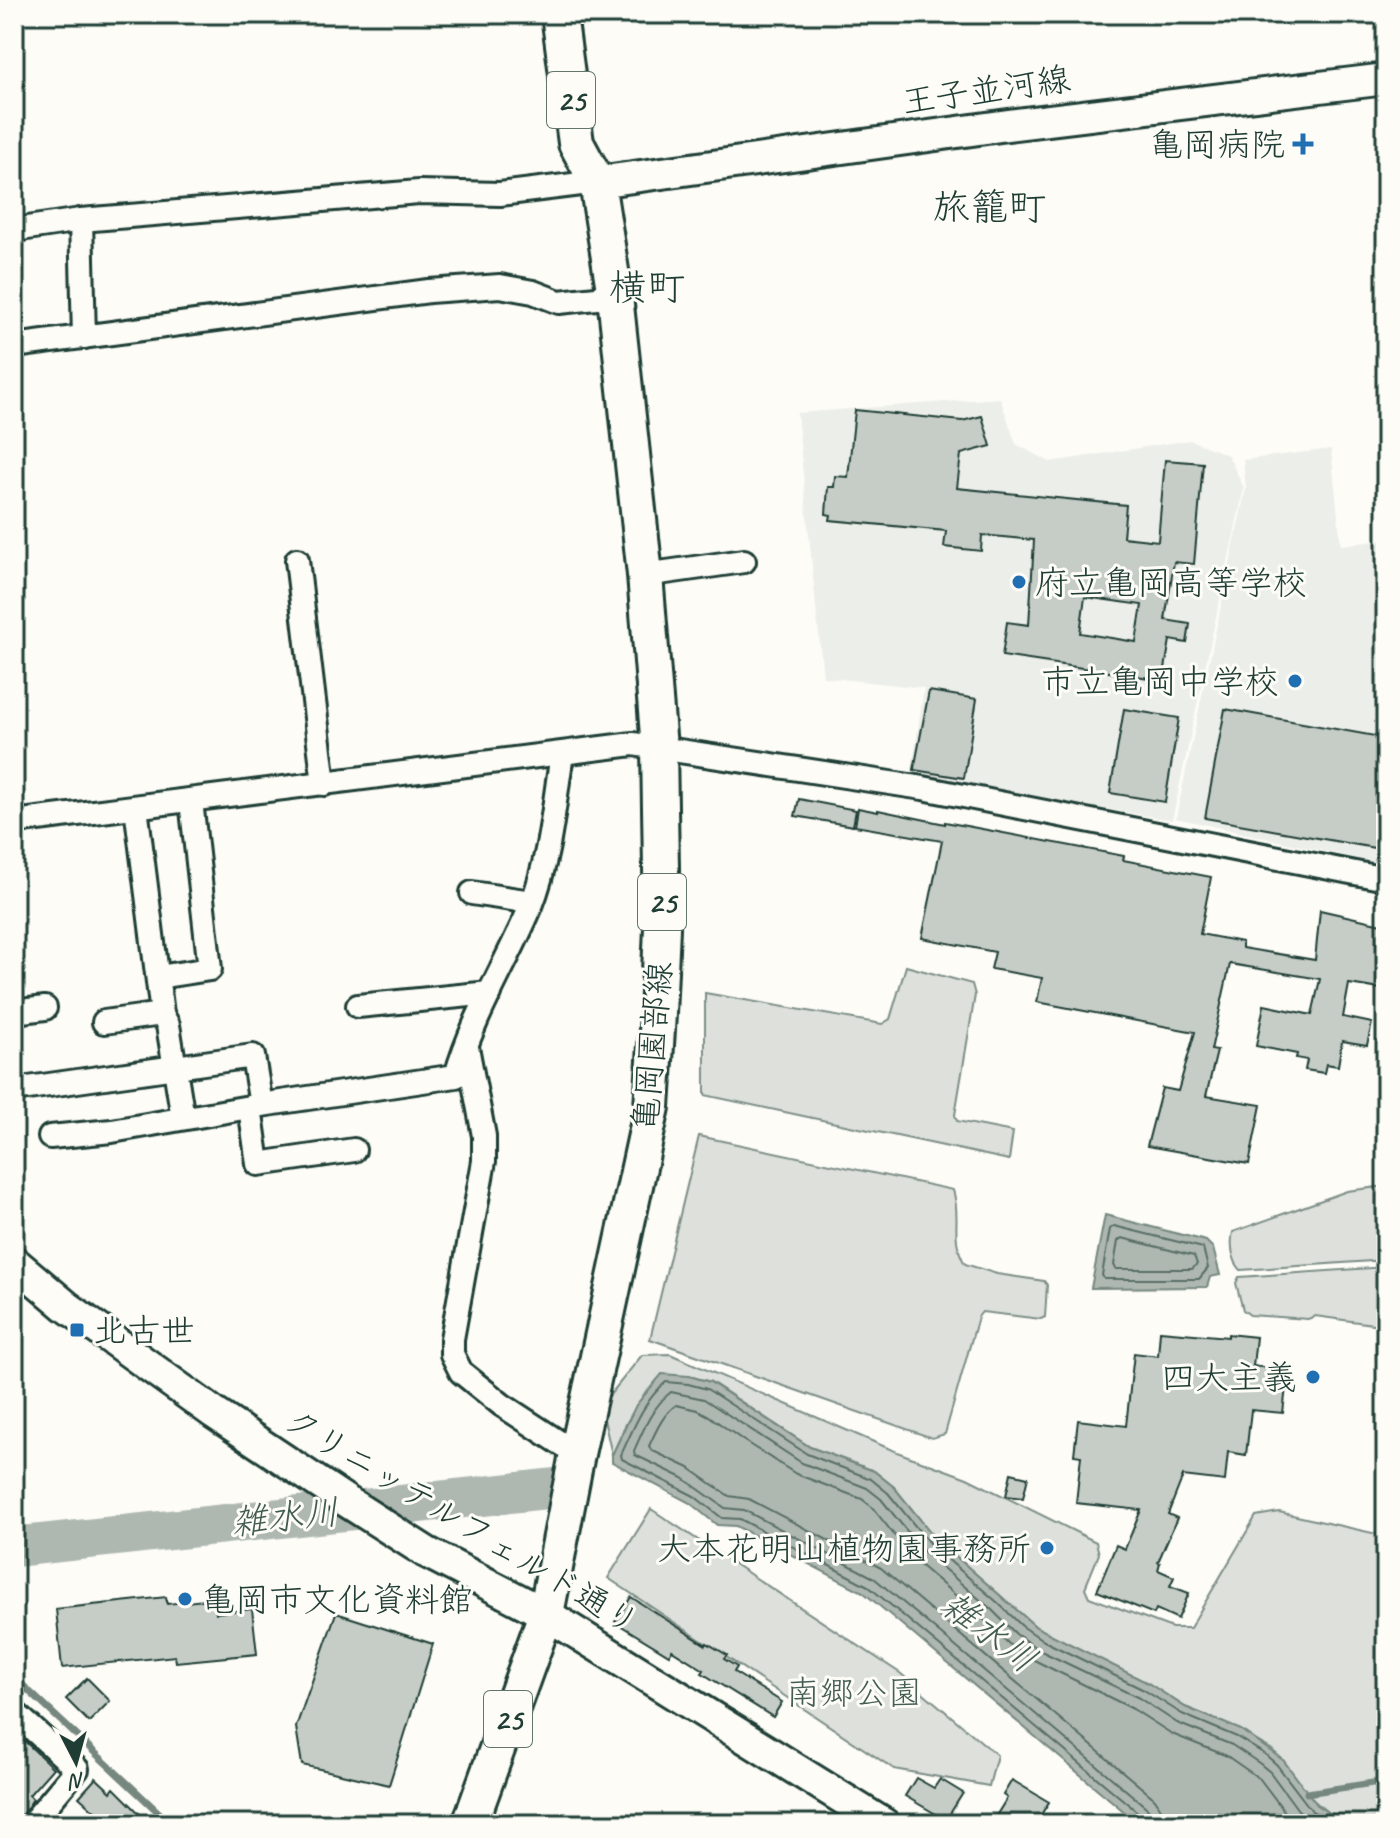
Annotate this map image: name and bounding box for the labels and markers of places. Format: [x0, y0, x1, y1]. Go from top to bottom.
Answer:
place label: 亀岡病院 [1149, 123, 1285, 166]
marker: 亀岡病院 [1292, 133, 1314, 155]
place label: 府立亀岡高等学校 [1035, 561, 1307, 604]
marker: 府立亀岡高等学校 [1010, 573, 1028, 591]
place label: 市立亀岡中学校 [1041, 660, 1279, 703]
marker: 市立亀岡中学校 [1286, 672, 1304, 690]
place label: 北古世 [93, 1309, 195, 1352]
marker: 北古世 [68, 1321, 86, 1339]
place label: 四大主義 [1161, 1356, 1297, 1399]
marker: 四大主義 [1304, 1368, 1322, 1386]
place label: 大本花明山植物園事務所 [657, 1527, 1031, 1570]
marker: 大本花明山植物園事務所 [1038, 1539, 1056, 1557]
place label: 亀岡市文化資料館 [201, 1578, 473, 1621]
marker: 亀岡市文化資料館 [176, 1590, 194, 1608]

